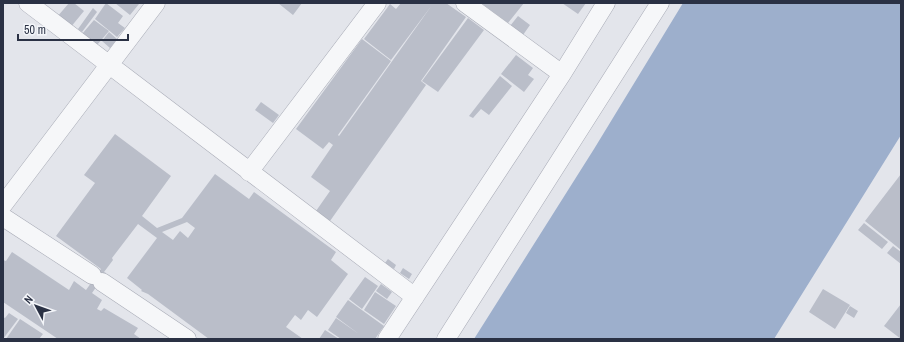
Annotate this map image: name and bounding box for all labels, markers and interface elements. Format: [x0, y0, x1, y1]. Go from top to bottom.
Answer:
scale bar [18, 16, 128, 42]
text: 50 m [24, 22, 46, 38]
north arrow [16, 286, 56, 326]
text: N [21, 292, 36, 306]

